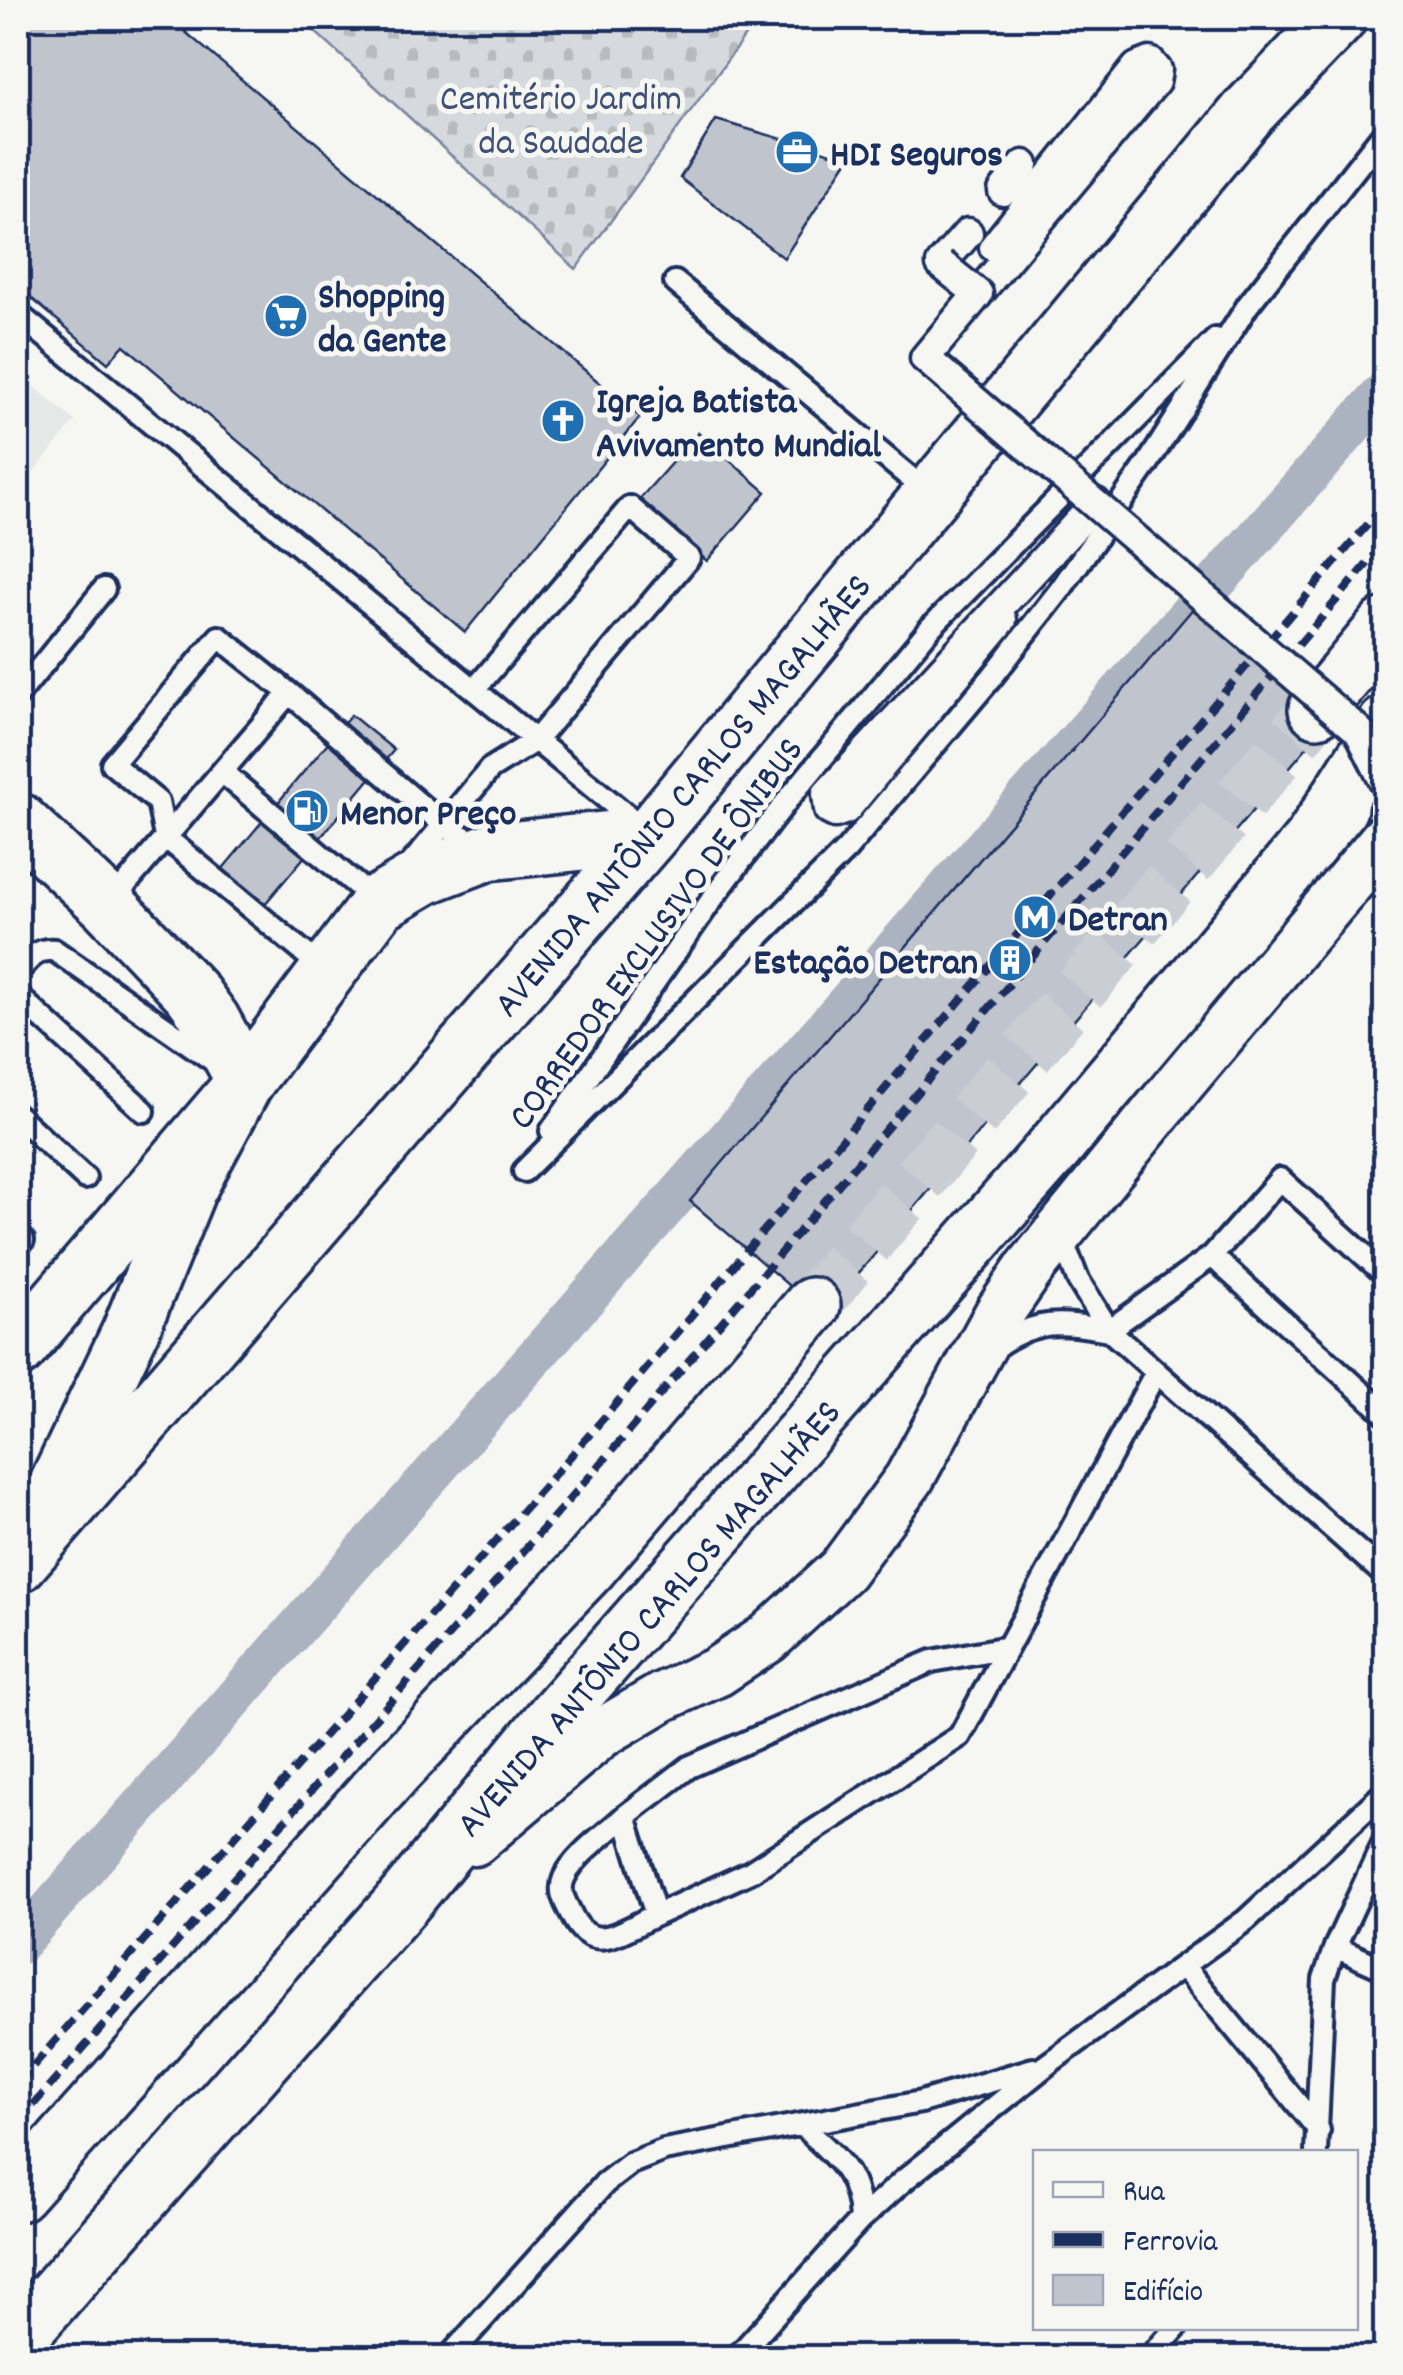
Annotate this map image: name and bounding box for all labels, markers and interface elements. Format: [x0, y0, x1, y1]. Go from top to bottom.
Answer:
park label: Cemitério Jardim da Saudade [440, 74, 682, 173]
office icon: HDI Seguros [774, 129, 820, 175]
place label: HDI Seguros [830, 130, 1003, 185]
place label: Shopping da Gente [318, 272, 447, 371]
supermarket icon: Shopping da Gente [263, 293, 309, 339]
place label: Igreja Batista Avivamento Mundial [596, 377, 882, 476]
church icon: Igreja Batista Avivamento Mundial [540, 398, 586, 444]
street label: AVENIDA ANTÔNIO CARLOS MAGALHÃES [483, 564, 888, 1032]
street label: CORREDOR EXCLUSIVO DE ÔNIBUS [497, 727, 820, 1143]
fuel station icon: Menor Preço [284, 788, 330, 834]
place label: Menor Preço [340, 789, 517, 844]
metro station icon: Detran [1012, 894, 1058, 940]
place label: Detran [1068, 895, 1168, 950]
building icon: Estação Detran [987, 937, 1033, 983]
place label: Estação Detran [753, 938, 978, 993]
street label: AVENIDA ANTÔNIO CARLOS MAGALHÃES [445, 1389, 857, 1852]
legend [1033, 2150, 1358, 2330]
text: Rua [1123, 2173, 1166, 2216]
text: Ferrovia [1123, 2223, 1218, 2266]
text: Edifício [1123, 2273, 1203, 2316]

